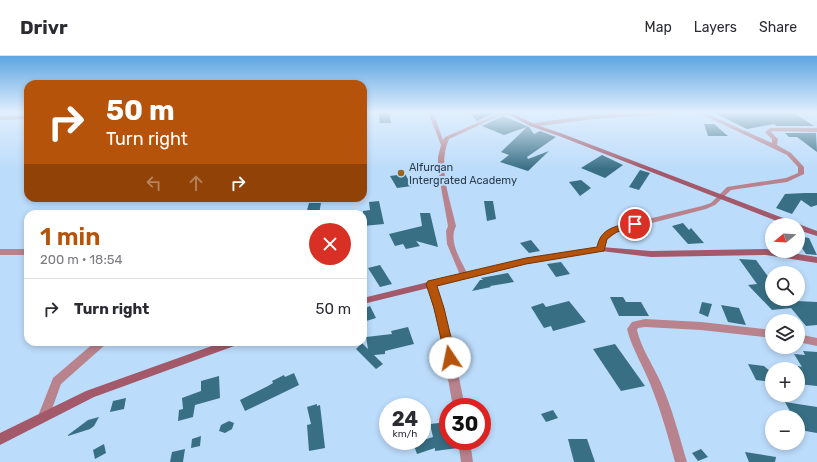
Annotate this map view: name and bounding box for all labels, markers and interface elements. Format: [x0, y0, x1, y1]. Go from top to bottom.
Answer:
text: Drivr [20, 16, 68, 39]
text: Map [645, 19, 672, 36]
text: Layers [694, 19, 737, 36]
text: Share [759, 19, 797, 36]
text: 50 m [106, 94, 175, 127]
icon: right [40, 96, 92, 148]
text: Turn right [106, 128, 188, 150]
place label: Alfurqan Intergrated Academy [409, 161, 517, 187]
marker: Alfurqan Intergrated Academy [396, 168, 406, 178]
icon: left [143, 172, 165, 194]
icon: ahead [185, 172, 207, 194]
icon: right [227, 172, 249, 194]
pin [618, 207, 652, 241]
icon: arrive [624, 213, 646, 235]
north arrow [765, 218, 805, 258]
map controls [765, 218, 805, 450]
text: 1 min [40, 223, 100, 251]
button: close [309, 223, 351, 265]
text: 200 m · 18:54 [40, 252, 123, 267]
button: search [765, 266, 805, 306]
icon: right [40, 298, 62, 320]
text: Turn right [74, 300, 149, 318]
text: 50 m [316, 300, 351, 318]
button: layers [765, 314, 805, 354]
position arrow [429, 337, 471, 379]
button: + [765, 362, 805, 402]
speed limit sign: 30 [439, 398, 491, 450]
text: 24 [392, 407, 418, 431]
button: − [765, 410, 805, 450]
text: km/h [393, 428, 417, 440]

